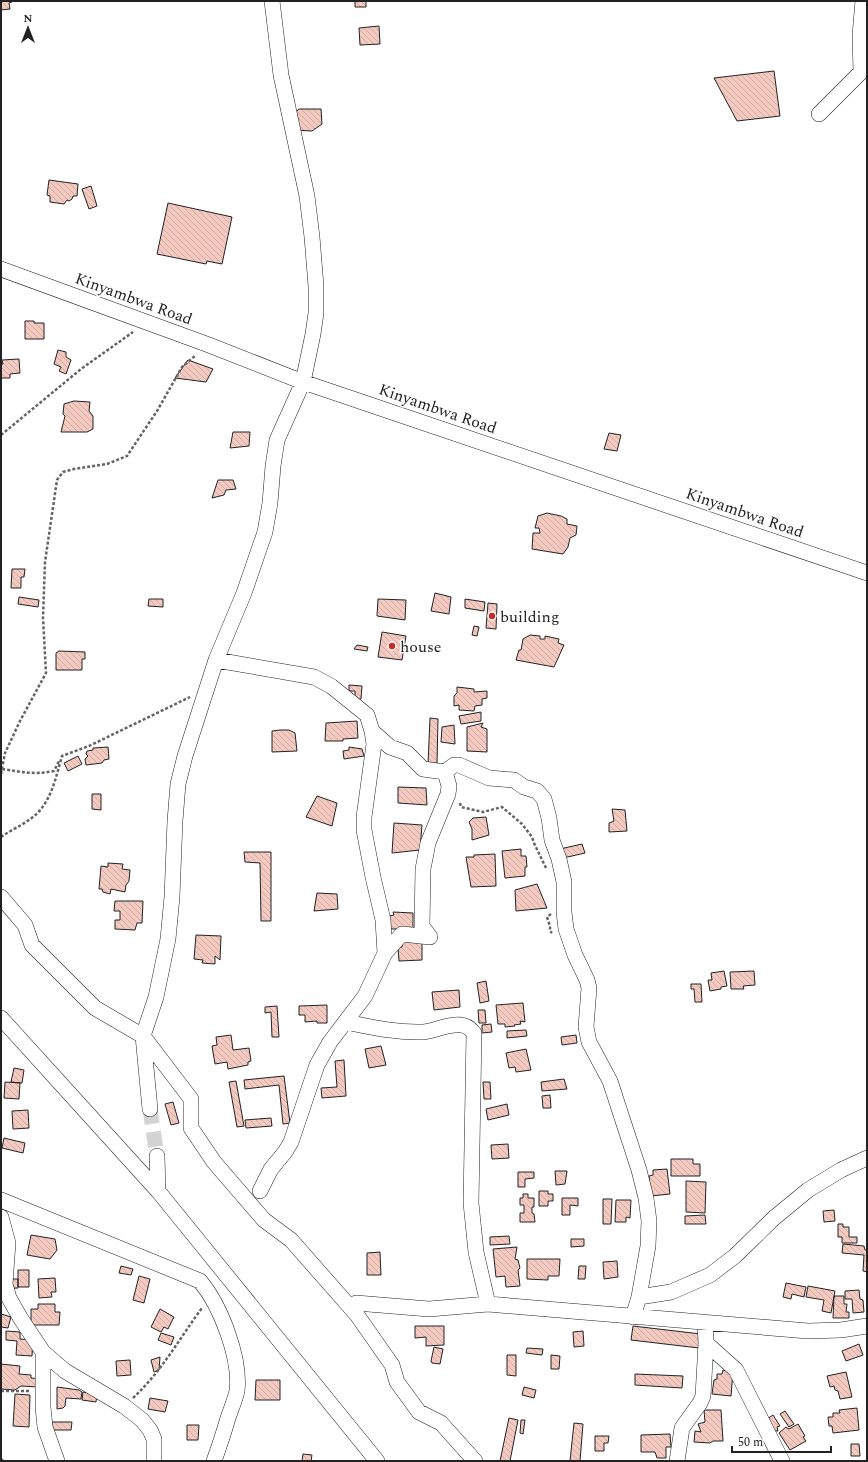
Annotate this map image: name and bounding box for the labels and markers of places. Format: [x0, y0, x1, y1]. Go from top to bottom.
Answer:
place label: building [500, 605, 560, 629]
marker: building [487, 611, 497, 621]
place label: house [400, 635, 442, 659]
marker: house [387, 641, 397, 651]

